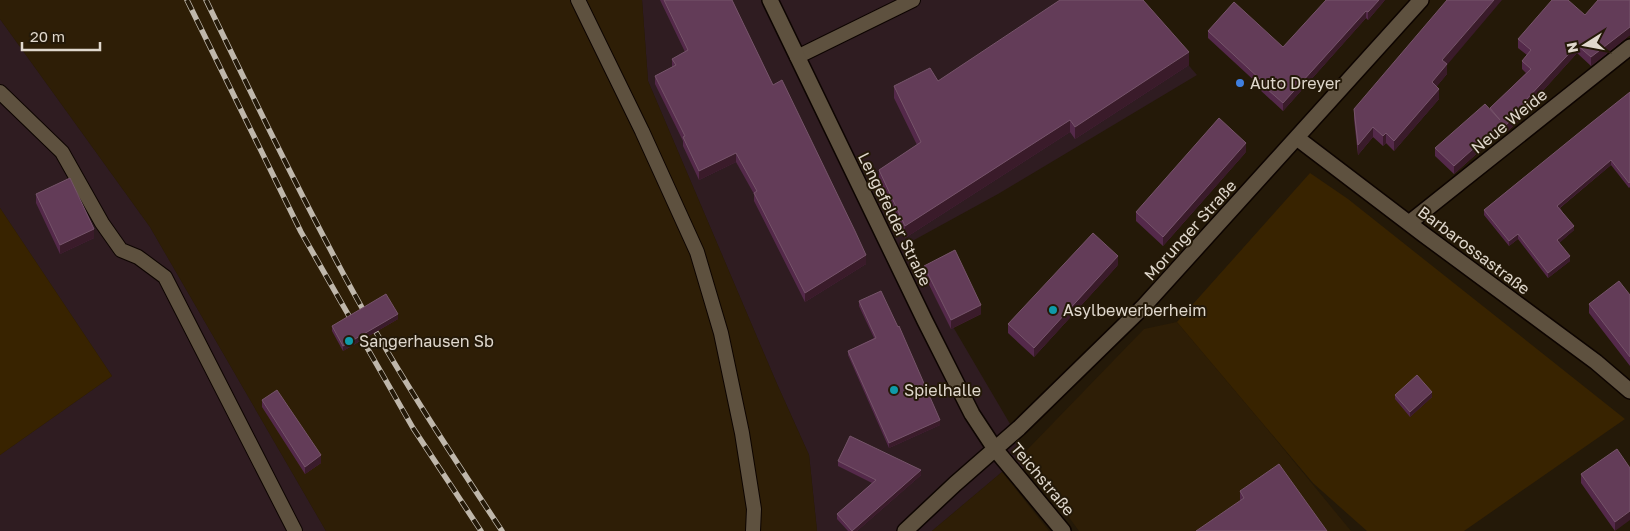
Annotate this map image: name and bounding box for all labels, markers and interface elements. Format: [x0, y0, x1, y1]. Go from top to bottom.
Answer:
scale bar [22, 20, 100, 52]
north arrow [1560, 20, 1610, 70]
text: 20 m [30, 27, 65, 45]
text: N [1562, 41, 1581, 54]
place label: Auto Dreyer [1250, 73, 1340, 93]
marker: Auto Dreyer [1234, 77, 1246, 89]
street label: Neue Weide [1467, 84, 1551, 158]
street label: Lengefelder Straße [854, 149, 936, 289]
street label: Morunger Straße [1140, 176, 1240, 284]
street label: Barbarossastraße [1414, 201, 1534, 299]
place label: Asylbewerberheim [1063, 300, 1206, 320]
marker: Asylbewerberheim [1047, 304, 1059, 316]
place label: Sangerhausen Sb [359, 331, 494, 351]
marker: Sangerhausen Sb [343, 335, 355, 347]
place label: Spielhalle [904, 380, 981, 400]
marker: Spielhalle [888, 384, 900, 396]
street label: Teichstraße [1007, 438, 1079, 520]

